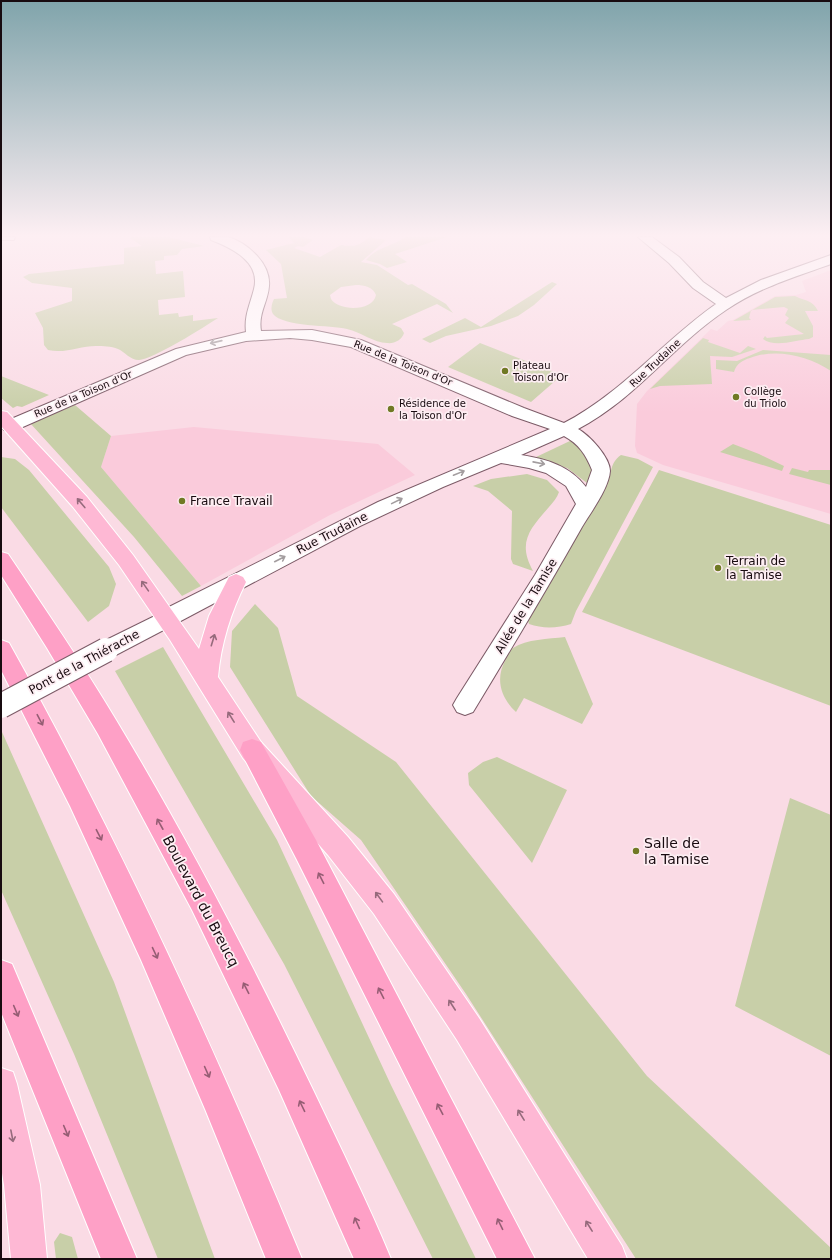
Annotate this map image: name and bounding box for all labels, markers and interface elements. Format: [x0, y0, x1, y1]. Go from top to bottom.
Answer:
street label: Rue Trudaine [627, 337, 683, 389]
one-way arrow [210, 338, 223, 346]
street label: Rue de la Toison d'Or [352, 338, 455, 388]
place label: Plateau Toison d'Or [512, 360, 569, 383]
marker: Plateau Toison d'Or [500, 366, 510, 376]
street label: Rue de la Toison d'Or [32, 368, 134, 420]
place label: Collège du Triolo [744, 386, 786, 409]
marker: Collège du Triolo [731, 392, 741, 402]
place label: Résidence de la Toison d'Or [399, 398, 467, 421]
marker: Résidence de la Toison d'Or [386, 404, 396, 414]
one-way arrow [532, 460, 545, 468]
one-way arrow [452, 469, 464, 477]
place label: France Travail [190, 494, 273, 508]
marker: France Travail [177, 496, 187, 506]
one-way arrow [390, 496, 402, 504]
one-way arrow [76, 498, 85, 509]
street label: Rue Trudaine [294, 509, 370, 557]
place label: Terrain de la Tamise [725, 554, 785, 582]
one-way arrow [274, 555, 286, 562]
street label: Allée de la Tamise [492, 556, 560, 656]
marker: Terrain de la Tamise [713, 563, 723, 573]
one-way arrow [141, 581, 149, 592]
street label: Pont de la Thiérache [26, 627, 142, 697]
one-way arrow [210, 634, 217, 647]
one-way arrow [227, 711, 235, 723]
one-way arrow [37, 713, 45, 725]
one-way arrow [156, 818, 163, 830]
one-way arrow [96, 829, 103, 841]
street label: Boulevard du Breucq [160, 833, 242, 969]
place label: Salle de la Tamise [644, 835, 709, 867]
marker: Salle de la Tamise [631, 846, 641, 856]
one-way arrow [317, 872, 324, 884]
one-way arrow [375, 892, 383, 903]
one-way arrow [152, 947, 159, 959]
one-way arrow [242, 983, 249, 995]
one-way arrow [376, 987, 384, 999]
one-way arrow [448, 1000, 456, 1011]
one-way arrow [13, 1005, 20, 1017]
one-way arrow [204, 1066, 211, 1078]
one-way arrow [298, 1100, 305, 1112]
one-way arrow [436, 1103, 444, 1115]
one-way arrow [516, 1109, 524, 1121]
one-way arrow [63, 1125, 71, 1137]
one-way arrow [8, 1129, 16, 1142]
one-way arrow [353, 1218, 360, 1230]
one-way arrow [496, 1218, 503, 1230]
one-way arrow [584, 1220, 592, 1232]

